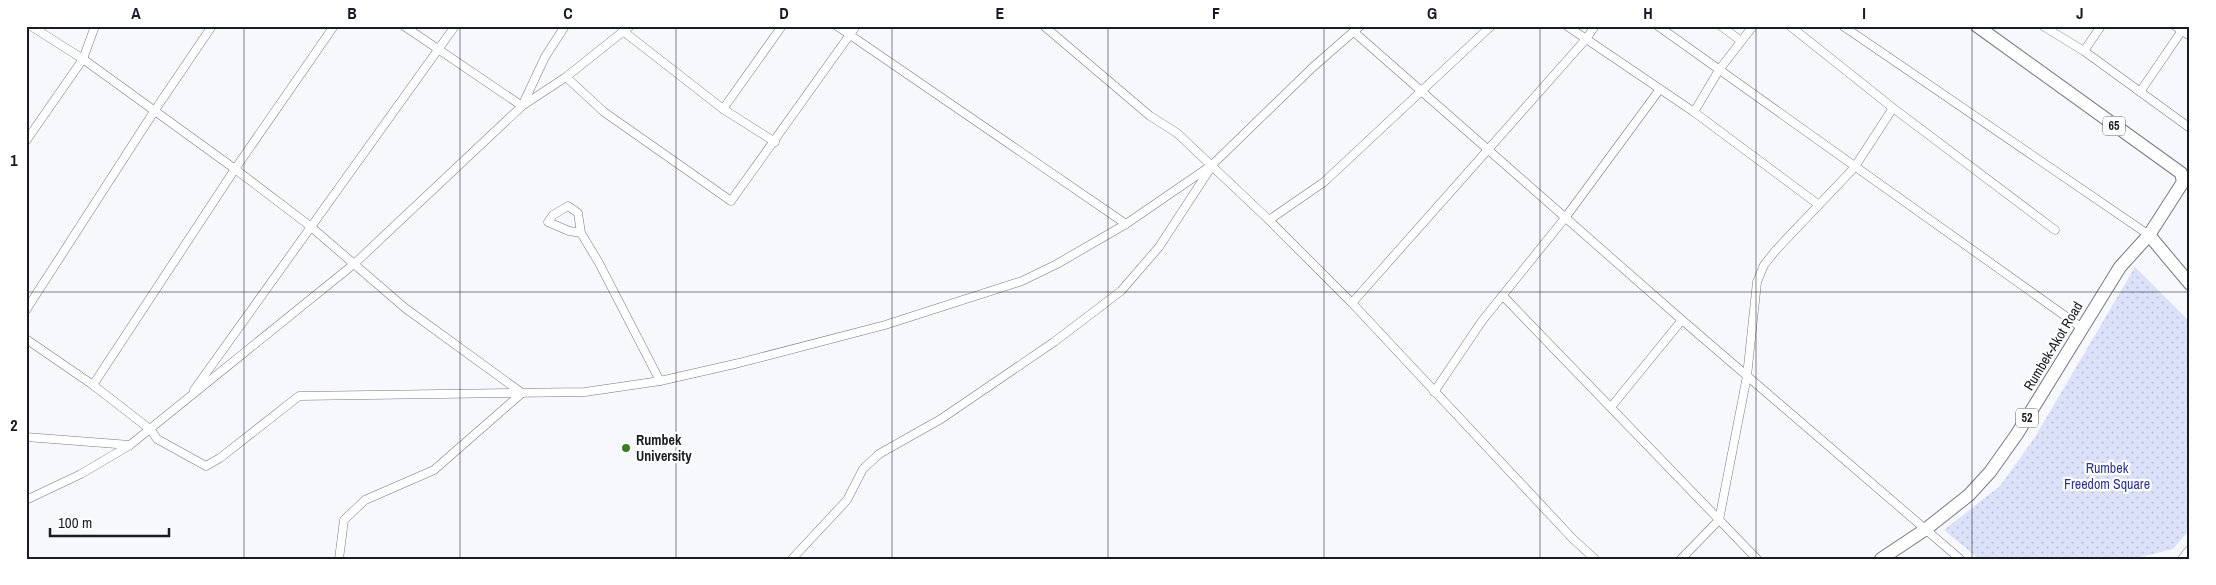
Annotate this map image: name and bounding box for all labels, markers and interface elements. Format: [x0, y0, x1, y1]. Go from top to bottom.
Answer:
text: A [131, 2, 141, 24]
text: B [347, 2, 357, 24]
text: C [563, 2, 573, 24]
text: D [779, 2, 789, 24]
text: E [996, 2, 1005, 24]
text: F [1212, 2, 1220, 24]
text: G [1427, 2, 1437, 24]
text: H [1643, 2, 1653, 24]
text: I [1862, 2, 1866, 24]
text: J [2076, 2, 2084, 24]
road number: 65 [2103, 116, 2125, 136]
text: 1 [10, 149, 18, 171]
street label: Rumbek-Akot Road [2019, 298, 2087, 394]
road number: 52 [2016, 408, 2038, 428]
text: 2 [10, 414, 18, 436]
place label: Rumbek University [636, 431, 692, 465]
marker: Rumbek University [620, 442, 632, 454]
park label: Rumbek Freedom Square [2064, 459, 2150, 493]
scale bar [50, 505, 169, 537]
text: 100 m [58, 512, 92, 533]

